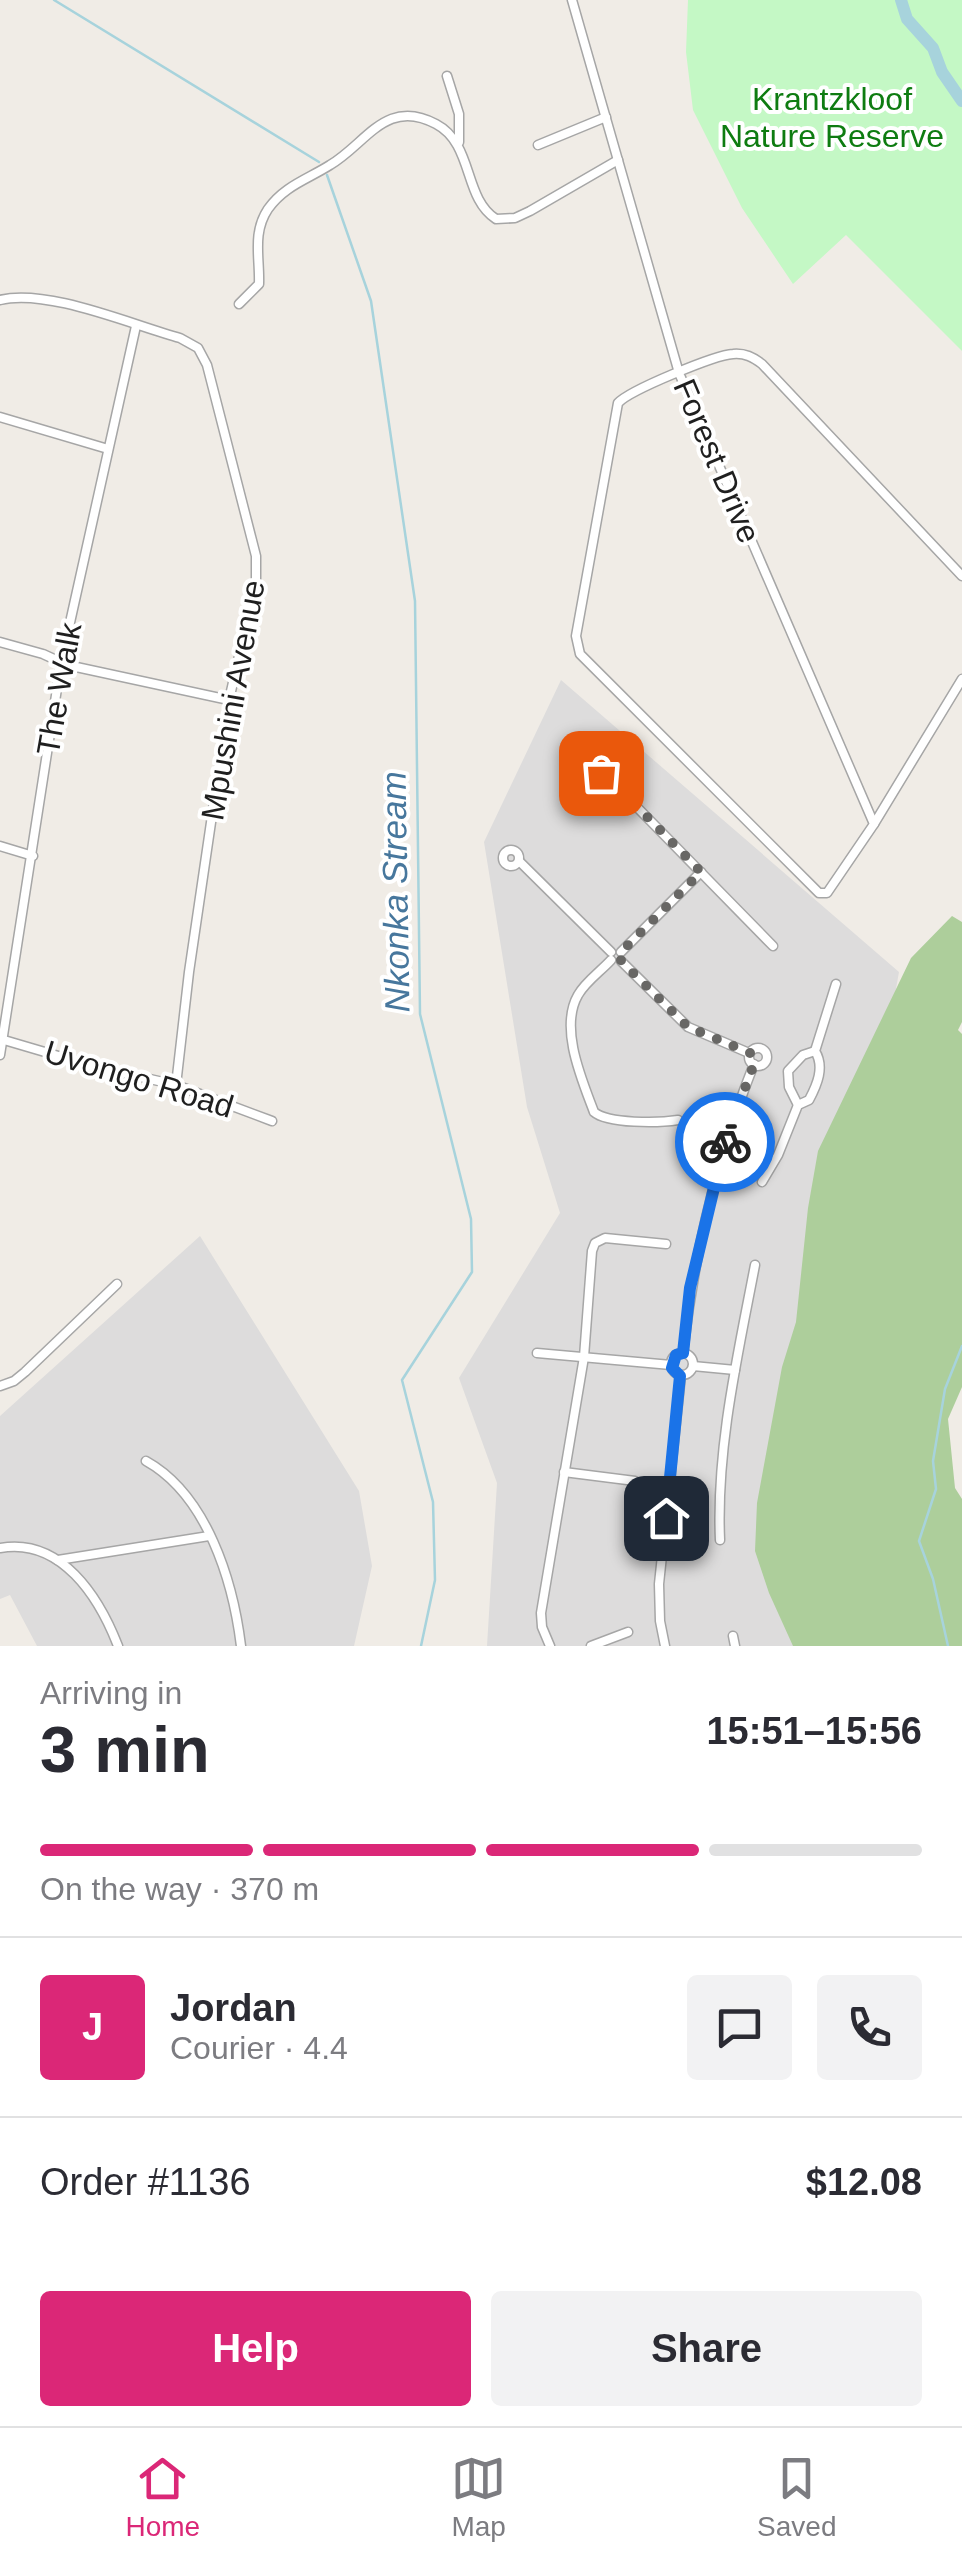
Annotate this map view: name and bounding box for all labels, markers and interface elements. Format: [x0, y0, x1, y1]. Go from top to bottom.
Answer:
park label: Krantzkloof Nature Reserve [720, 81, 944, 154]
street label: Forest Drive [666, 374, 768, 548]
street label: Mpushini Avenue [194, 577, 272, 823]
street label: The Walk [30, 619, 89, 758]
pin [559, 731, 644, 816]
icon: bag [574, 746, 629, 801]
water label: Nkonka Stream [373, 771, 417, 1013]
street label: Uvongo Road [40, 1033, 238, 1125]
courier [675, 1092, 775, 1192]
icon: bike [698, 1115, 753, 1170]
pin [624, 1476, 709, 1561]
icon: home [639, 1491, 694, 1546]
text: Arriving in [40, 1675, 182, 1711]
text: 15:51–15:56 [706, 1710, 922, 1752]
text: 3 min [40, 1713, 210, 1786]
text: On the way · 370 m [40, 1871, 319, 1907]
button: chat [687, 1975, 792, 2080]
button: phone [817, 1975, 922, 2080]
text: Jordan [170, 1987, 297, 2029]
text: J [82, 2006, 103, 2048]
text: Courier · 4.4 [170, 2030, 348, 2066]
text: Order #1136 [40, 2161, 251, 2203]
text: $12.08 [806, 2161, 922, 2203]
button: Help [40, 2291, 471, 2406]
button: Share [491, 2291, 922, 2406]
tab: Home [125, 2451, 200, 2543]
tab: Map [451, 2451, 506, 2543]
tab: Saved [757, 2451, 836, 2543]

